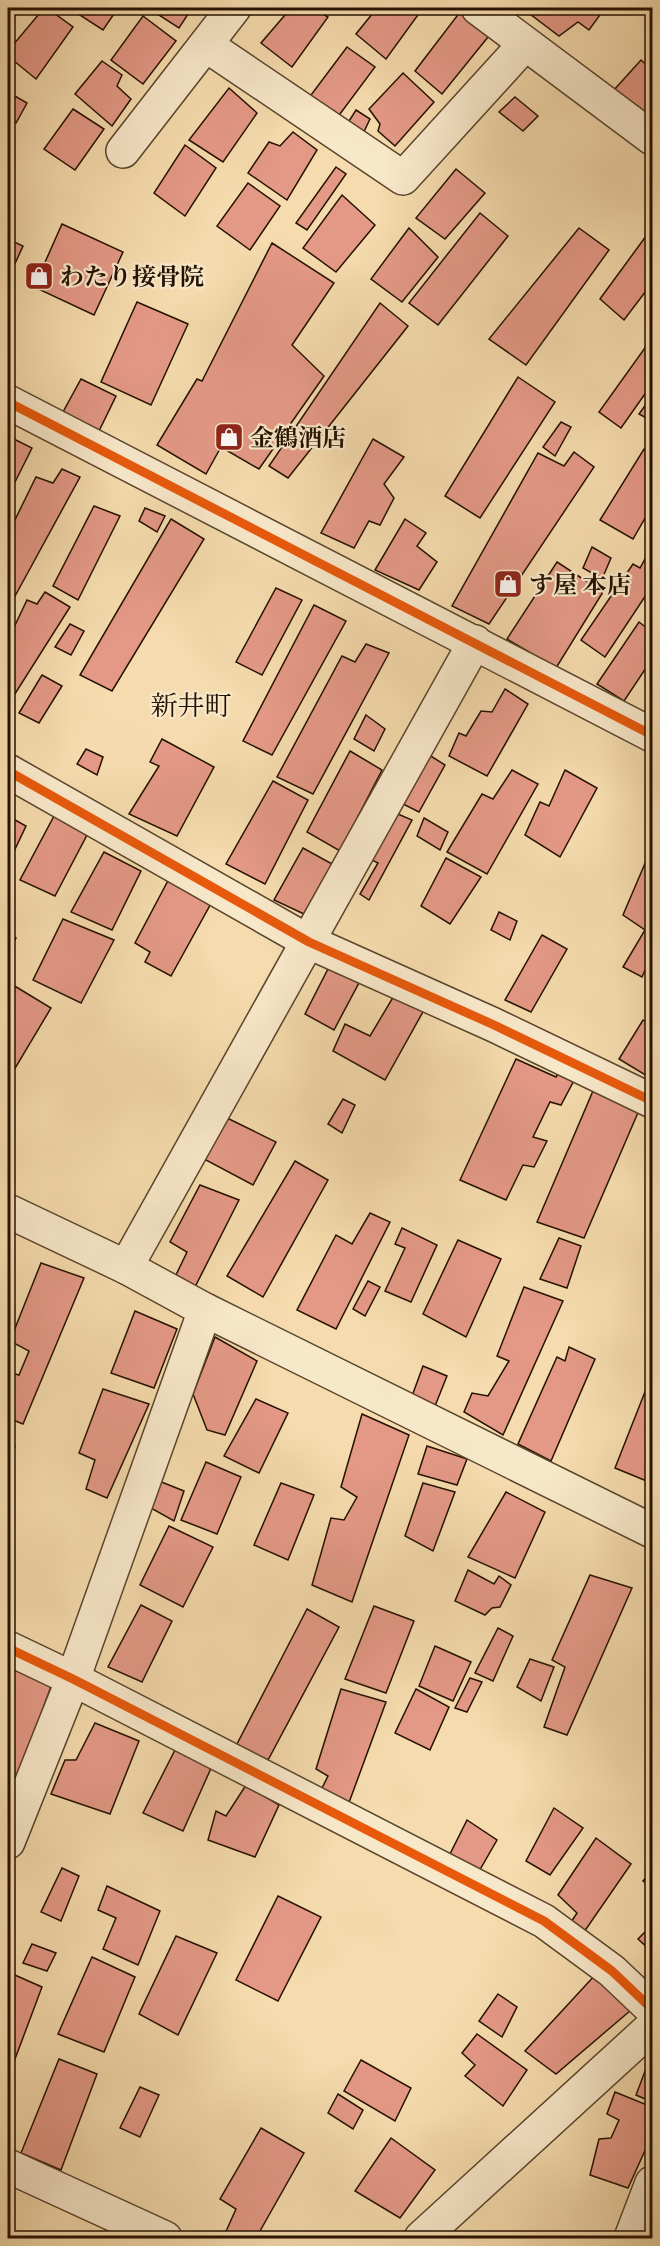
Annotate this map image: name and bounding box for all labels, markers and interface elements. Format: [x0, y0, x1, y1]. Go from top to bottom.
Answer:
shop icon: わたり接骨院 [23, 260, 55, 292]
place label: わたり接骨院 [60, 261, 204, 292]
shop icon: 金鶴酒店 [213, 421, 245, 453]
place label: 金鶴酒店 [250, 422, 346, 453]
shop icon: す屋 本店 [492, 568, 524, 600]
place label: す屋 本店 [529, 569, 631, 600]
district label: 新井町 [151, 688, 232, 723]

